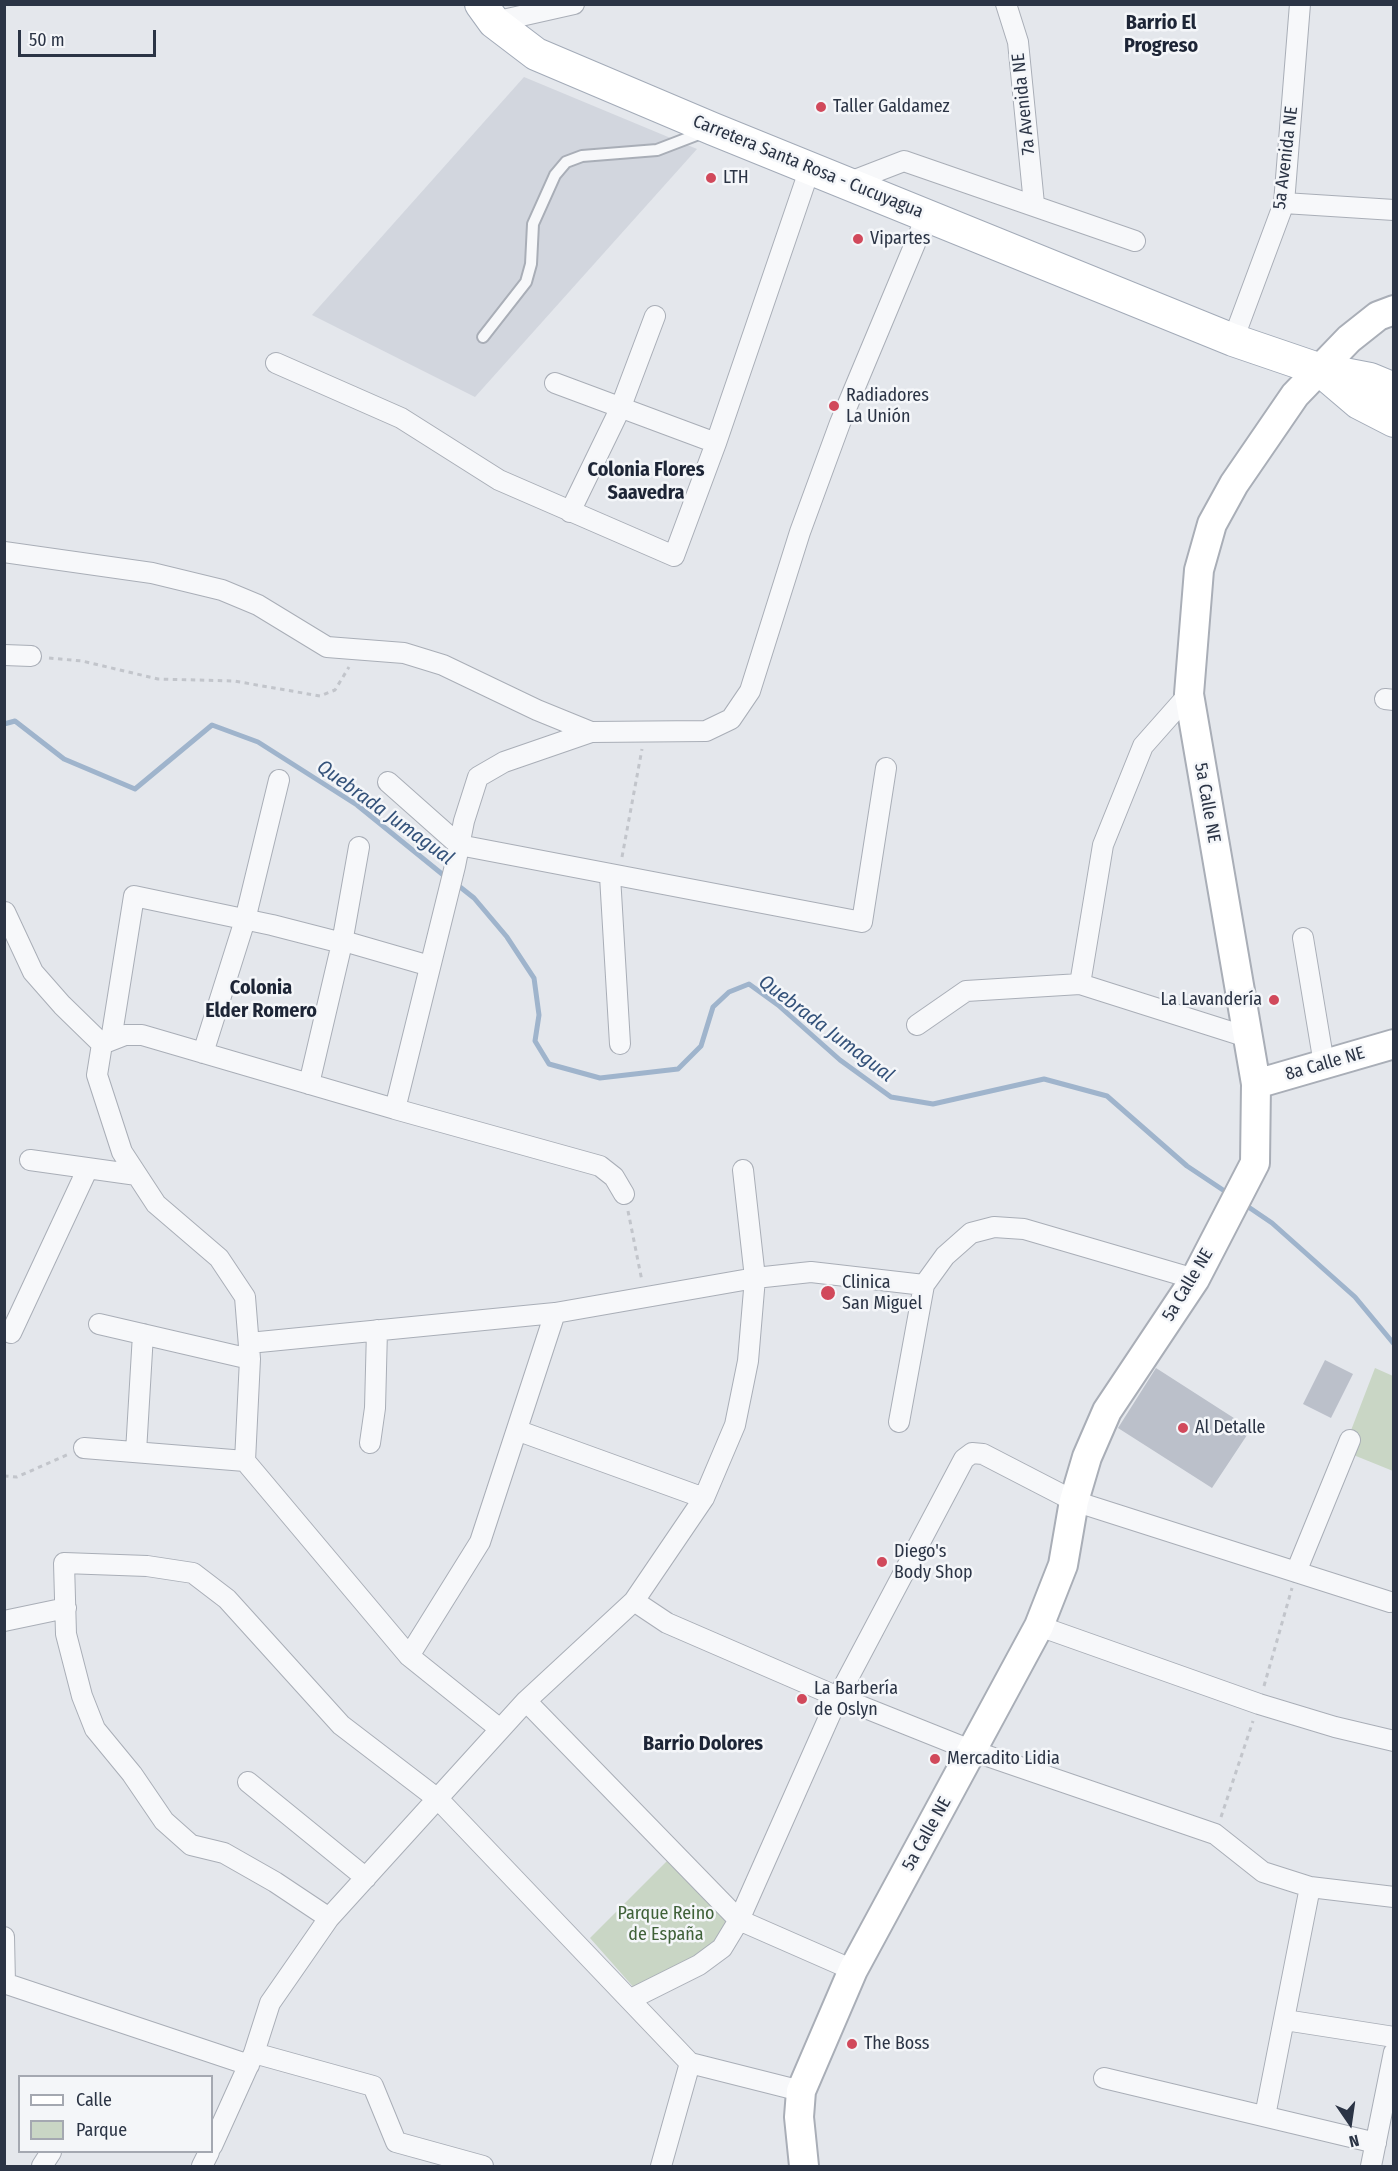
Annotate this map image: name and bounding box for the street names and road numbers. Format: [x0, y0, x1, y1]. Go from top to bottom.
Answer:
street label: 7a Avenida NE [1008, 52, 1040, 156]
street label: 5a Avenida NE [1269, 105, 1303, 211]
street label: Carretera Santa Rosa - Cucuyagua [690, 111, 926, 223]
street label: 5a Calle NE [1189, 761, 1225, 845]
street label: 8a Calle NE [1283, 1042, 1367, 1086]
street label: 5a Calle NE [1158, 1245, 1218, 1325]
street label: 5a Calle NE [898, 1793, 956, 1875]

